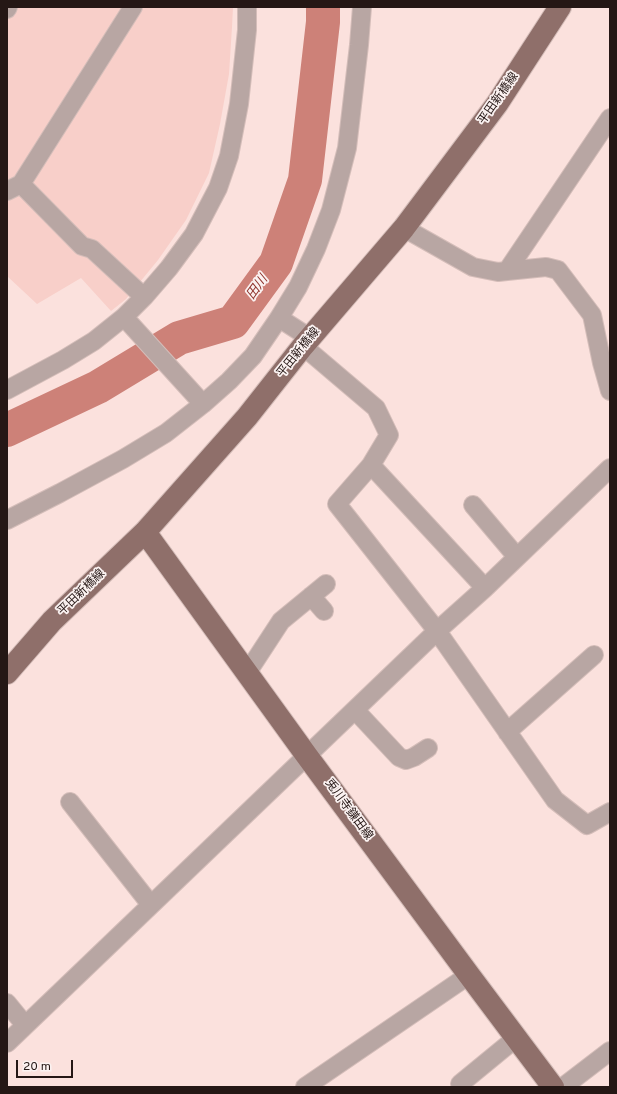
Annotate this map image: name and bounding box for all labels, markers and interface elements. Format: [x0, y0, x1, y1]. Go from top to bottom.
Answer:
street label: 平田新橋線 [476, 70, 522, 128]
water label: 田川 [244, 273, 272, 303]
street label: 平田新橋線 [275, 325, 323, 381]
street label: 平田新橋線 [55, 567, 109, 619]
street label: 兎川寺鎌田線 [321, 777, 375, 843]
scale bar [18, 1052, 75, 1078]
text: 20 m [23, 1059, 51, 1075]

